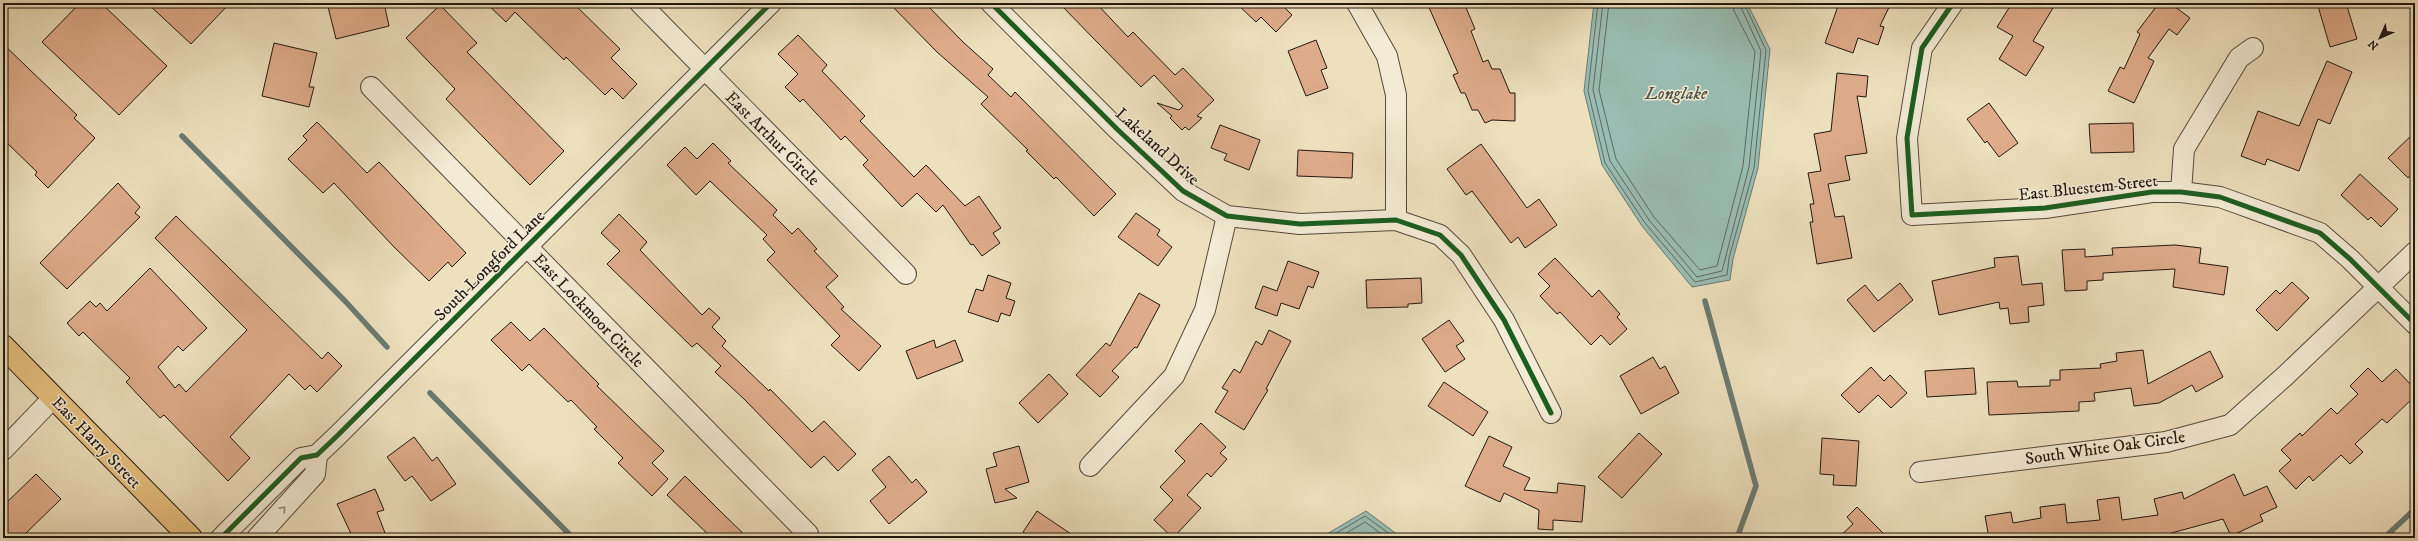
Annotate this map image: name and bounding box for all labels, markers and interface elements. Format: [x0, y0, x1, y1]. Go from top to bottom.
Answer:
north arrow [2360, 18, 2400, 58]
text: N [2365, 36, 2382, 53]
water label: Longlake [1644, 83, 1708, 105]
street label: East Arthur Circle [720, 87, 824, 191]
street label: Lakeland Drive [1111, 103, 1204, 190]
street label: East Bluestem Street [2017, 170, 2159, 206]
street label: South Longford Lane [429, 205, 550, 326]
street label: East Lockmoor Circle [528, 249, 649, 373]
street label: East Harry Street [47, 392, 146, 494]
street label: South White Oak Circle [2024, 426, 2187, 470]
one-way arrow [278, 507, 285, 514]

